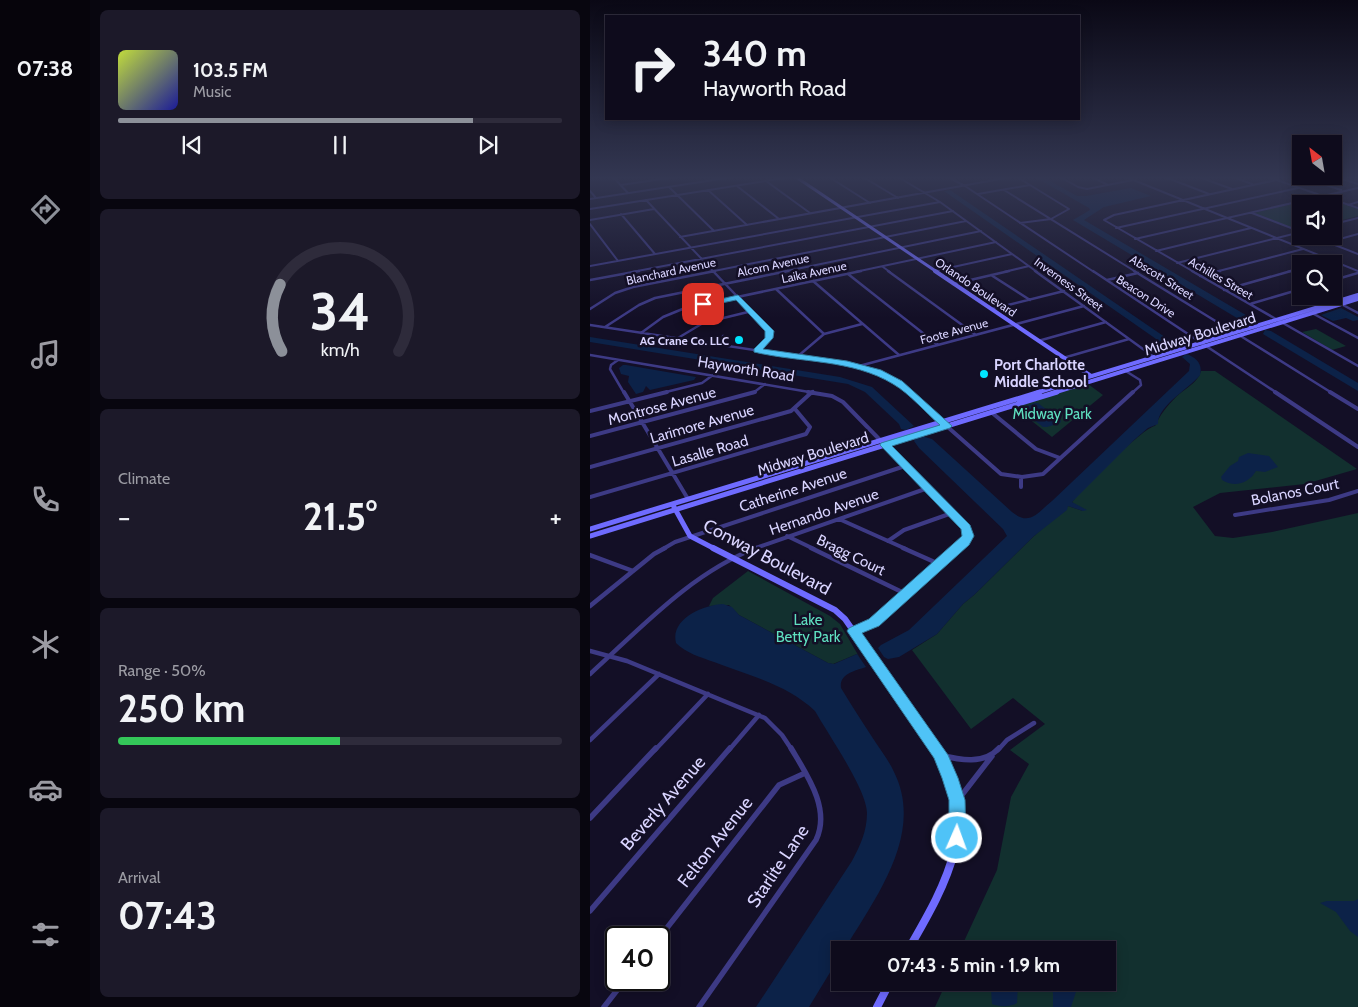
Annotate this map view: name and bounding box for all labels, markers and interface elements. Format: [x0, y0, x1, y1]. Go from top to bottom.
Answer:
text: 340 m [703, 32, 807, 75]
icon: right [620, 35, 685, 100]
text: 07:38 [17, 55, 73, 82]
text: 103.5 FM [193, 59, 268, 82]
text: Hayworth Road [703, 75, 846, 102]
text: Music [193, 82, 231, 101]
icon: previous [178, 131, 206, 159]
icon: pause [326, 131, 354, 159]
icon: next [474, 131, 502, 159]
north arrow [1292, 135, 1342, 185]
map controls [1292, 135, 1342, 305]
icon: directions [28, 192, 63, 227]
button: sound [1292, 195, 1342, 245]
street label: Alcorn Avenue [736, 250, 810, 280]
street label: Abscott Street [1127, 251, 1197, 303]
street label: Blanchard Avenue [625, 254, 717, 288]
street label: Orlando Boulevard [932, 254, 1020, 320]
street label: Inverness Street [1032, 254, 1106, 314]
street label: Achilles Street [1186, 254, 1256, 302]
button: search [1292, 255, 1342, 305]
street label: Laika Avenue [780, 258, 848, 286]
street label: Beacon Drive [1114, 271, 1178, 321]
text: 34 [310, 280, 370, 343]
pin [682, 283, 724, 325]
icon: arrive [689, 290, 717, 318]
street label: Midway Boulevard [1142, 308, 1258, 360]
street label: Foote Avenue [918, 315, 990, 347]
place label: AG Crane Co. LLC [640, 333, 729, 348]
marker: AG Crane Co. LLC [733, 334, 745, 346]
icon: music [28, 337, 63, 372]
text: km/h [320, 339, 360, 360]
street label: Hayworth Road [696, 352, 796, 386]
place label: Port Charlotte Middle School [994, 356, 1087, 391]
marker: Port Charlotte Middle School [978, 368, 990, 380]
street label: Montrose Avenue [606, 383, 718, 429]
street label: Larimore Avenue [648, 400, 756, 447]
park label: Midway Park [1012, 405, 1092, 423]
street label: Midway Boulevard [755, 428, 871, 480]
street label: Lasalle Road [670, 431, 750, 471]
street label: Catherine Avenue [737, 464, 849, 516]
text: Climate [118, 469, 170, 488]
street label: Bolanos Court [1250, 475, 1340, 509]
icon: phone [28, 482, 63, 517]
street label: Hernando Avenue [767, 485, 881, 539]
text: 21.5° [303, 493, 377, 540]
text: − [118, 500, 130, 534]
text: + [550, 500, 562, 534]
street label: Conway Boulevard [699, 514, 835, 600]
street label: Bragg Court [814, 531, 888, 579]
park label: Lake Betty Park [776, 611, 841, 646]
icon: climate [28, 627, 63, 662]
text: Range · 50% [118, 661, 206, 680]
text: 250 km [118, 685, 245, 732]
street label: Beverly Avenue [616, 751, 710, 855]
icon: car [28, 772, 63, 807]
street label: Felton Avenue [673, 792, 757, 892]
position arrow [930, 811, 982, 863]
street label: Starlite Lane [742, 821, 814, 911]
text: Arrival [118, 868, 161, 887]
text: 07:43 [118, 892, 217, 939]
icon: filters [28, 917, 63, 952]
speed limit sign: 40 [605, 926, 670, 991]
text: 07:43 · 5 min · 1.9 km [887, 954, 1060, 977]

